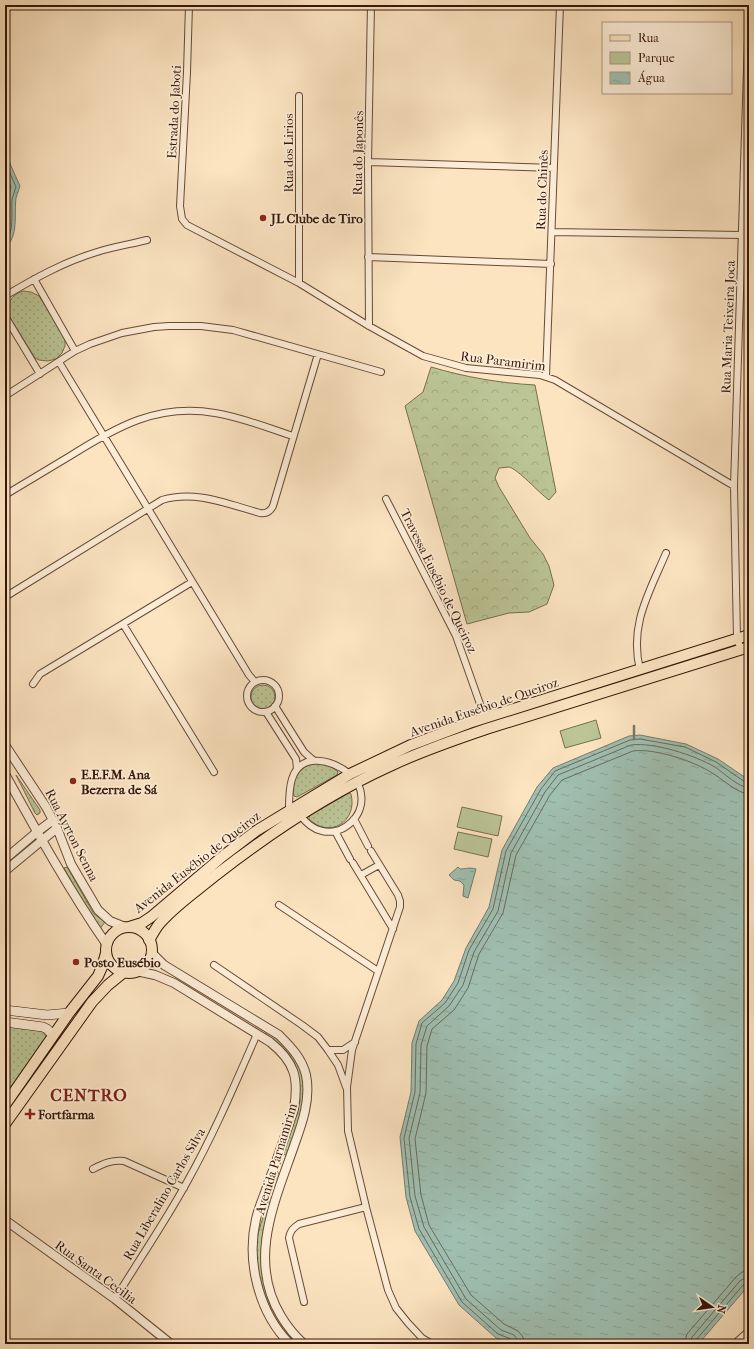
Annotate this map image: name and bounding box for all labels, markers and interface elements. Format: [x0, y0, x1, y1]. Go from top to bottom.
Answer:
legend [602, 22, 732, 94]
text: Rua [638, 31, 659, 45]
text: Parque [638, 51, 675, 65]
street label: Estrada do Jaboti [164, 65, 184, 159]
text: Água [637, 70, 665, 85]
street label: Rua do Japonês [350, 110, 366, 195]
street label: Rua dos Lirios [281, 113, 296, 192]
street label: Rua do Chinês [533, 149, 551, 230]
place label: JL Clube de Tiro [269, 211, 363, 227]
marker: JL Clube de Tiro [258, 213, 268, 223]
street label: Rua Maria Teixeira Joca [718, 259, 738, 394]
street label: Rua Paramirim [460, 348, 547, 374]
street label: Travessa Eusébio de Queiroz [398, 507, 481, 656]
street label: Avenida Eusébio de Queiroz [407, 674, 560, 740]
place label: E.E.F.M. Ana Bezerra de Sá [81, 767, 158, 797]
marker: E.E.F.M. Ana Bezerra de Sá [68, 776, 78, 786]
street label: Rua Ayrton Senna [42, 786, 102, 885]
street label: Avenida Eusébio de Queiroz [130, 808, 263, 917]
place label: Posto Eusébio [84, 955, 161, 970]
marker: Posto Eusébio [71, 957, 81, 967]
district label: CENTRO [50, 1085, 128, 1105]
street label: Avenida Parnamirim [252, 1101, 300, 1217]
place label: Fortfarma [37, 1107, 95, 1122]
marker: Fortfarma [25, 1109, 35, 1119]
street label: Rua Liberalino Carlos Silva [120, 1124, 209, 1263]
street label: Rua Santa Cecilia [52, 1237, 141, 1307]
north arrow [692, 1287, 732, 1327]
text: N [714, 1304, 729, 1315]

